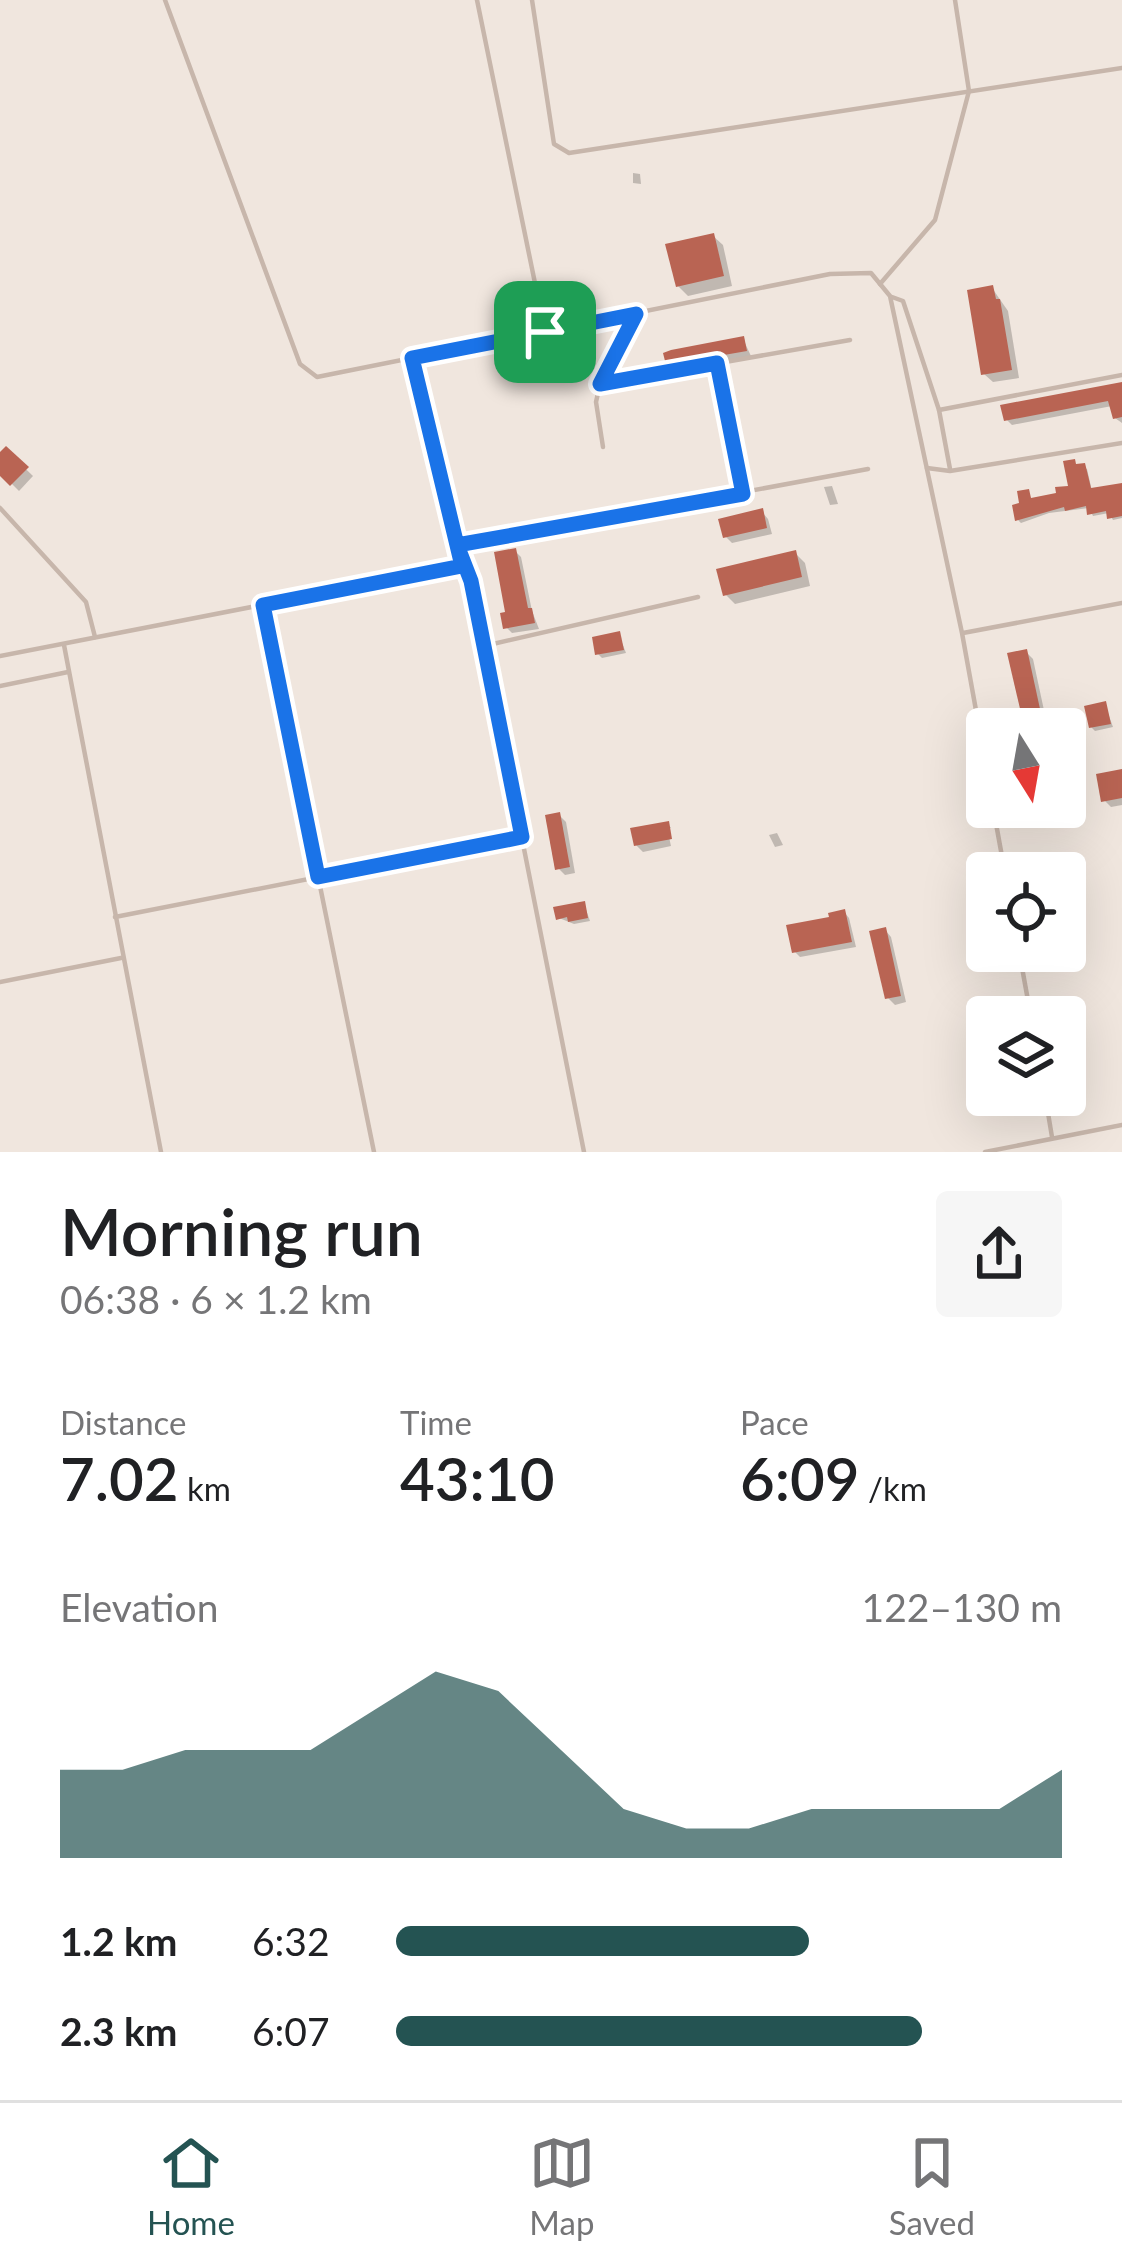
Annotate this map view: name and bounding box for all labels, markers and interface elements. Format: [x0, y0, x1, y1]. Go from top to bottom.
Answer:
pin [494, 281, 596, 383]
icon: arrive [512, 299, 578, 365]
north arrow [966, 708, 1086, 828]
map controls [966, 708, 1086, 1116]
button: locate [966, 852, 1086, 972]
button: layers [966, 996, 1086, 1116]
text: Morning run [60, 1191, 423, 1270]
button: share [936, 1191, 1062, 1317]
text: 06:38 · 6 × 1.2 km [60, 1276, 372, 1322]
text: Distance [60, 1402, 187, 1442]
text: Time [400, 1402, 472, 1442]
text: Pace [740, 1402, 809, 1442]
text: 7.02 [60, 1442, 179, 1514]
text: 43:10 [400, 1442, 554, 1514]
text: 6:09 [740, 1442, 860, 1514]
text: km [179, 1468, 231, 1508]
text: /km [860, 1468, 927, 1508]
text: Elevation [60, 1584, 218, 1630]
text: 122–130 m [862, 1584, 1062, 1630]
text: 1.2 km [60, 1918, 178, 1964]
text: 6:32 [252, 1918, 330, 1964]
text: 2.3 km [60, 2008, 178, 2054]
text: 6:07 [252, 2008, 330, 2054]
tab: Home [147, 2130, 235, 2242]
tab: Map [529, 2130, 595, 2242]
tab: Saved [889, 2130, 975, 2242]

